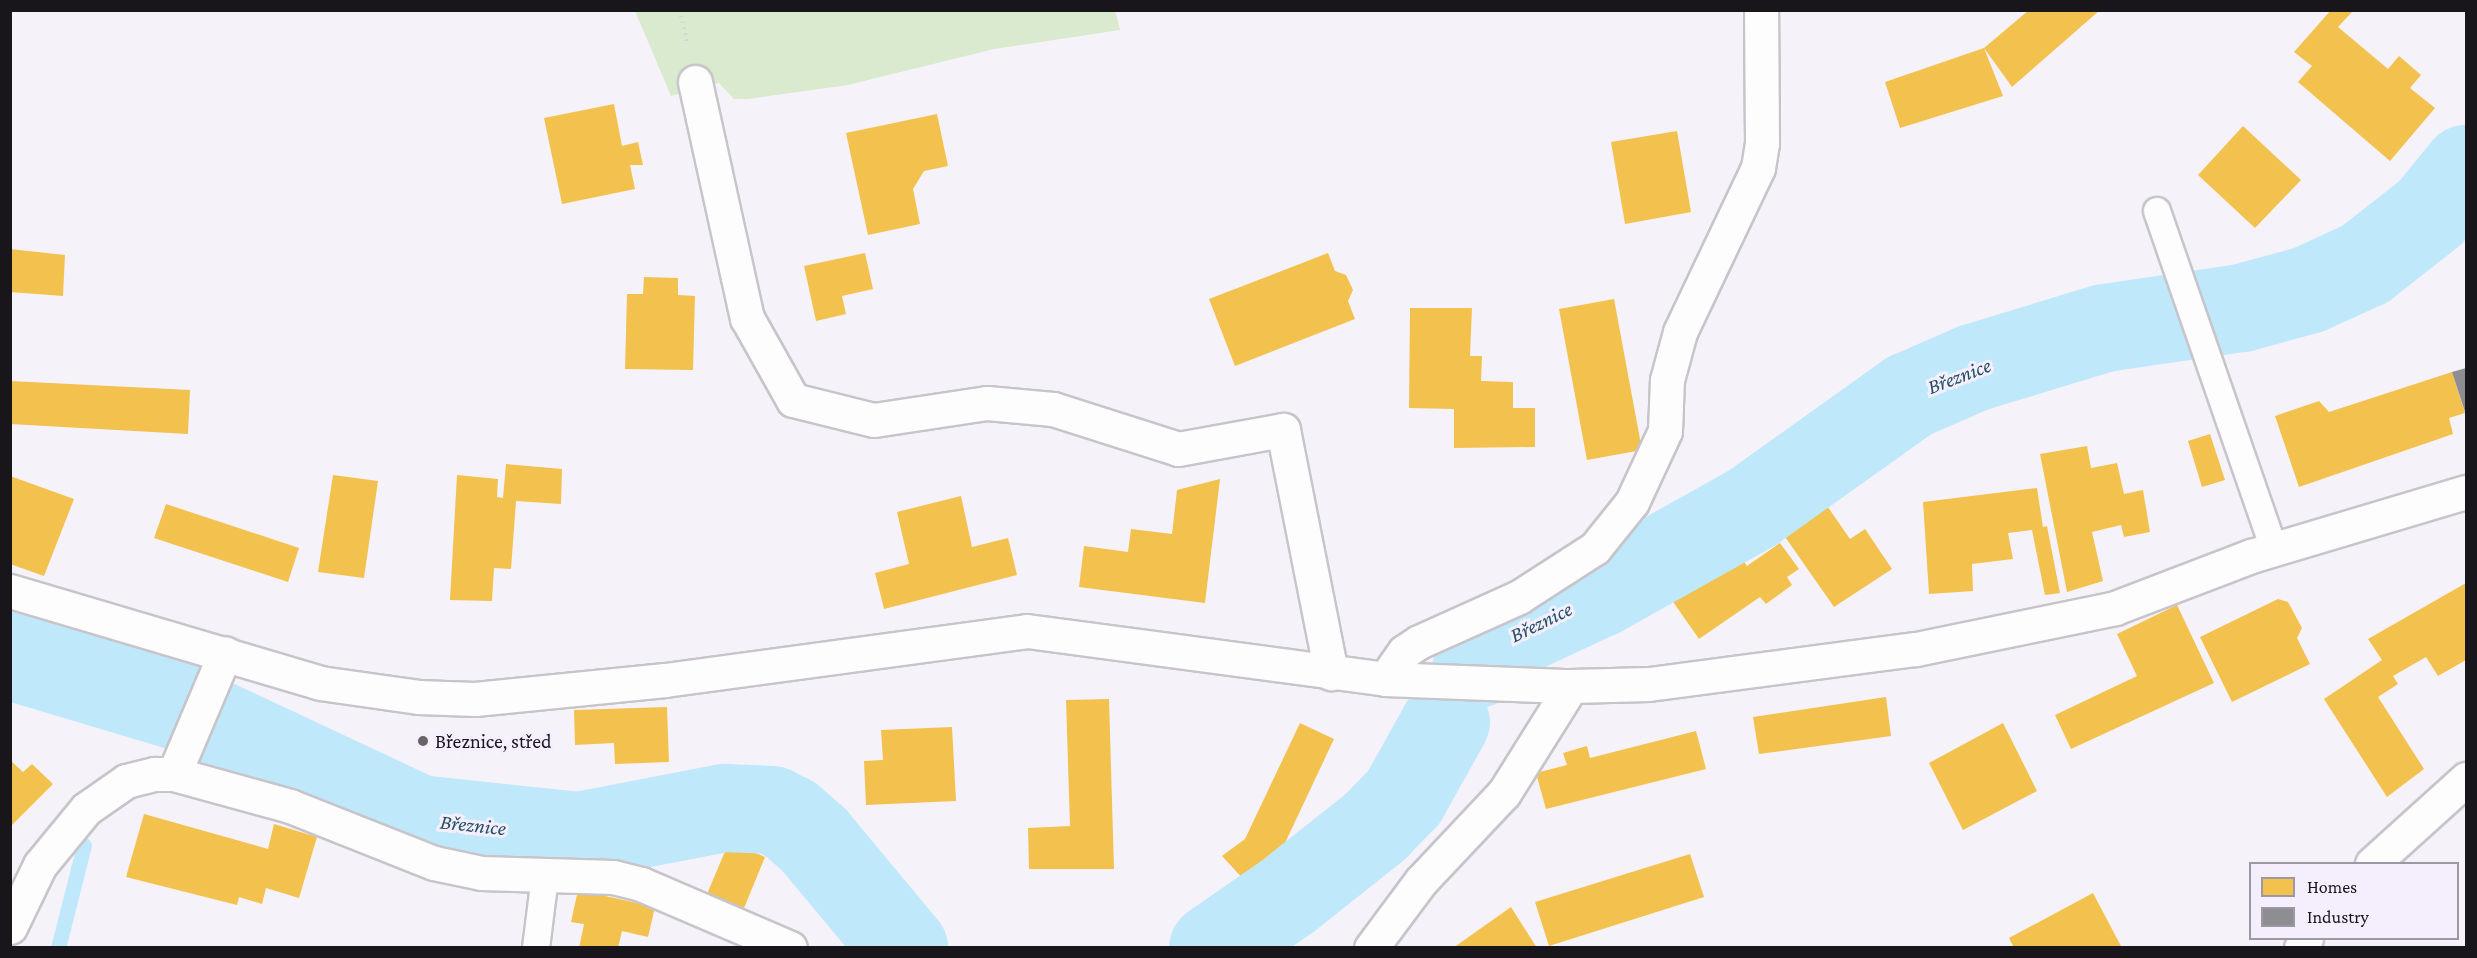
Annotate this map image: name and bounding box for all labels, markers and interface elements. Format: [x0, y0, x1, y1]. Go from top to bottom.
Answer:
water label: Březnice [1924, 352, 1994, 400]
water label: Březnice [1506, 596, 1576, 648]
place label: Březnice, střed [435, 729, 552, 753]
marker: Březnice, střed [416, 734, 430, 748]
water label: Březnice [439, 809, 507, 841]
legend [2249, 862, 2459, 940]
text: Homes [2307, 877, 2357, 897]
text: Industry [2307, 907, 2369, 927]

